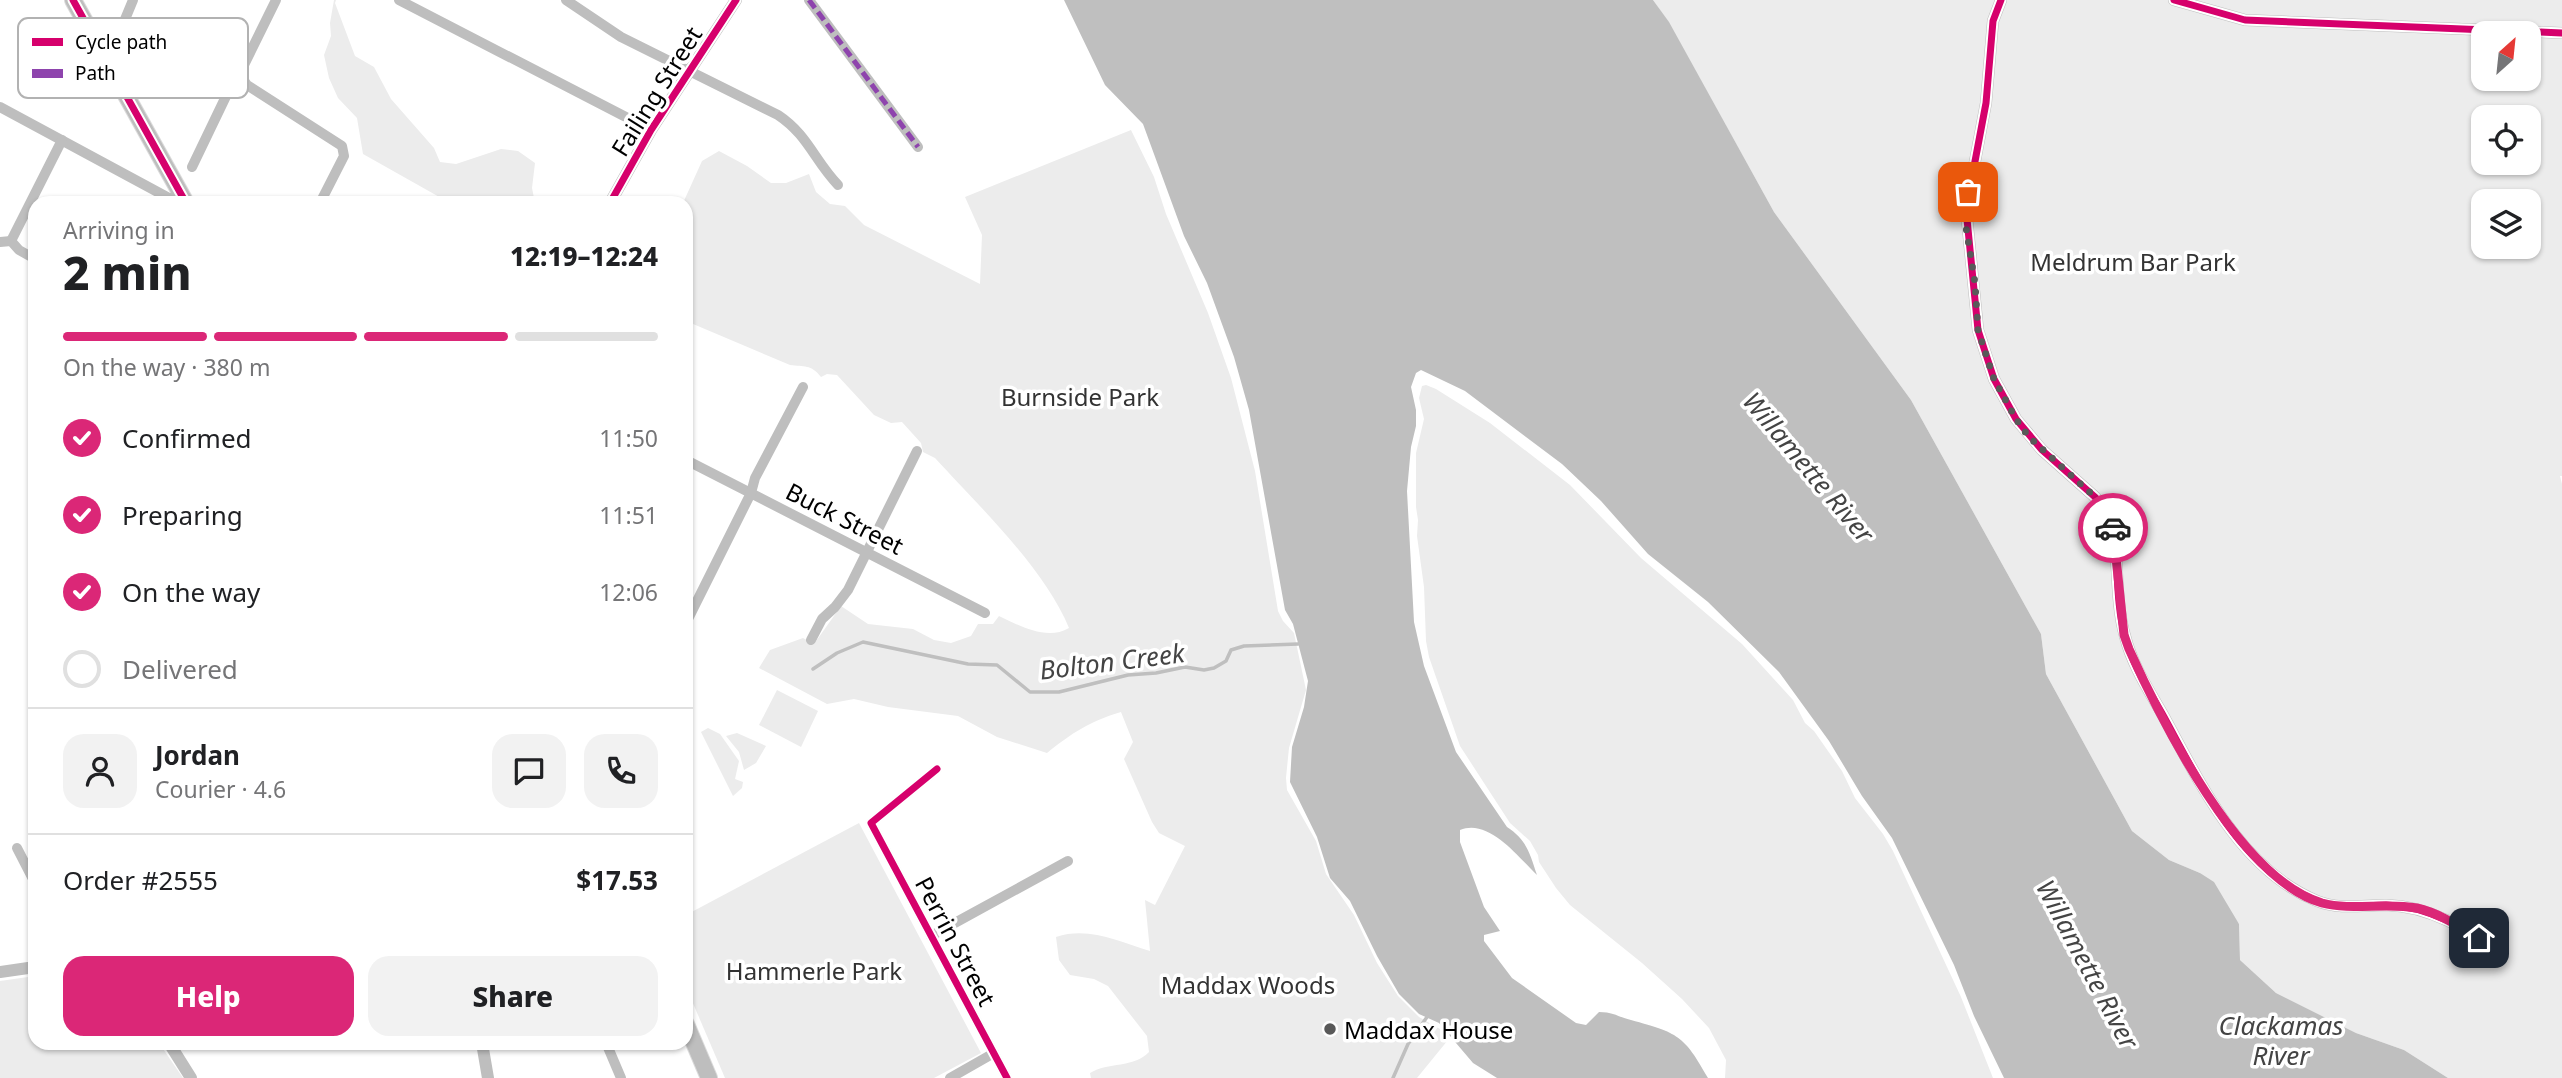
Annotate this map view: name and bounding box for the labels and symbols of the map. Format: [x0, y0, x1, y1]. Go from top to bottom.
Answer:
legend [18, 18, 248, 98]
street label: Failing Street [603, 20, 709, 162]
north arrow [2471, 21, 2541, 91]
text: Cycle path [75, 29, 167, 55]
text: Path [75, 60, 116, 86]
pin [1938, 162, 1998, 222]
park label: Meldrum Bar Park [2030, 245, 2236, 278]
park label: Burnside Park [1001, 380, 1159, 413]
water label: Willamette River [1735, 384, 1884, 551]
street label: Buck Street [780, 474, 910, 562]
courier [2078, 493, 2148, 563]
water label: Bolton Creek [1037, 634, 1188, 688]
street label: Perrin Street [908, 870, 1004, 1012]
water label: Willamette River [2028, 873, 2149, 1056]
pin [2449, 908, 2509, 968]
park label: Hammerle Park [726, 954, 902, 987]
park label: Maddax Woods [1161, 968, 1335, 1001]
water label: Clackamas River [2219, 1007, 2343, 1073]
place label: Maddax House [1344, 1013, 1513, 1046]
marker: Maddax House [1322, 1021, 1338, 1037]

